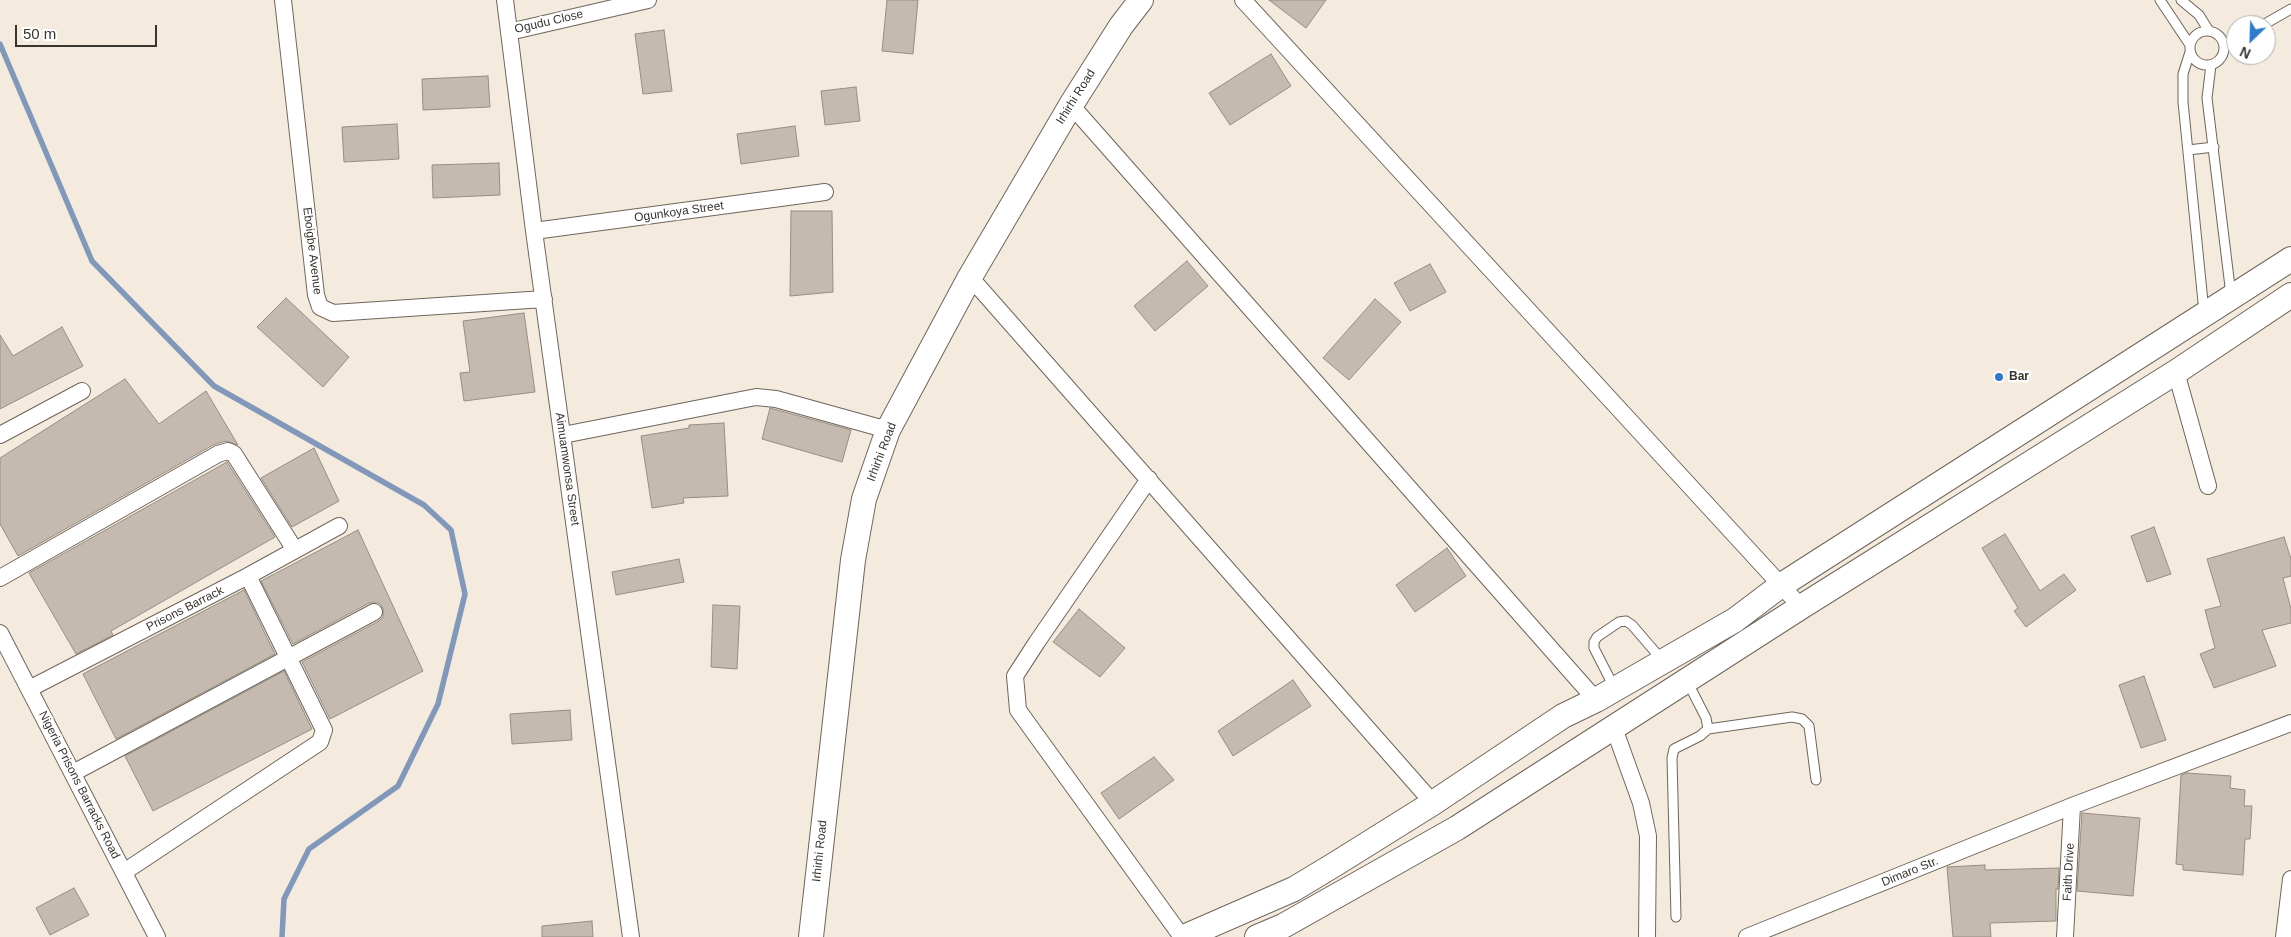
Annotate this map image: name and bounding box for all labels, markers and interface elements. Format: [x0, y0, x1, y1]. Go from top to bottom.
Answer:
street label: Ogudu Close [513, 7, 585, 37]
scale bar [18, 15, 160, 47]
north arrow [2226, 15, 2276, 65]
text: 50 m [23, 25, 56, 42]
text: N [2237, 43, 2253, 62]
street label: Irhirhi Road [1053, 67, 1099, 127]
street label: Ogunkoya Street [633, 199, 725, 225]
street label: Eboigbe Avenue [300, 207, 324, 295]
place label: Bar [2009, 370, 2029, 384]
marker: Bar [1993, 371, 2005, 383]
street label: Aimuamwonsa Street [552, 412, 582, 526]
street label: Irhirhi Road [864, 420, 900, 484]
street label: Prisons Barrack [144, 583, 226, 635]
street label: Nigeria Prisons Barracks Road [35, 709, 123, 861]
street label: Irhirhi Road [810, 819, 830, 883]
street label: Faith Drive [2060, 843, 2078, 901]
street label: Dimaro Str. [1879, 854, 1941, 890]

